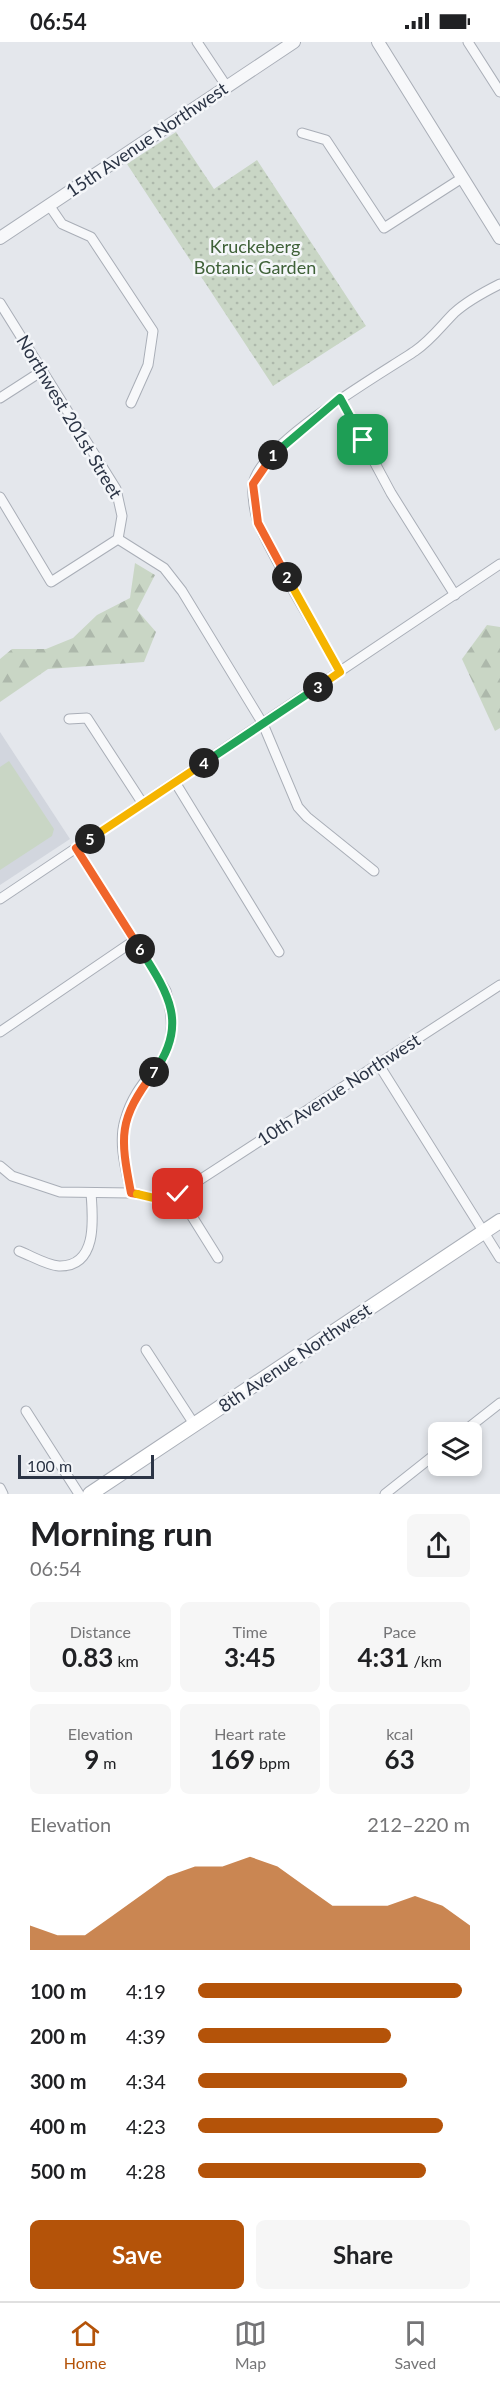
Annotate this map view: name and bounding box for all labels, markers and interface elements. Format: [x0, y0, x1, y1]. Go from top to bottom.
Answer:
text: 06:54 [30, 8, 87, 35]
street label: 15th Avenue Northwest [62, 77, 232, 201]
park label: Kruckeberg Botanic Garden [194, 235, 316, 278]
street label: Northwest 201st Street [12, 331, 128, 503]
pin [337, 414, 388, 465]
icon: arrive [346, 423, 379, 456]
pin: 1 [258, 440, 288, 470]
text: 1 [268, 445, 278, 464]
pin: 2 [272, 562, 302, 592]
text: 2 [282, 567, 292, 586]
pin: 3 [303, 672, 333, 702]
text: 3 [313, 677, 323, 696]
pin: 4 [189, 748, 219, 778]
text: 4 [199, 753, 209, 772]
pin: 5 [75, 824, 105, 854]
text: 5 [85, 829, 95, 848]
pin: 6 [125, 934, 155, 964]
text: 6 [135, 939, 145, 958]
street label: 10th Avenue Northwest [253, 1028, 425, 1150]
pin: 7 [139, 1057, 169, 1087]
text: 7 [149, 1062, 159, 1081]
pin [152, 1168, 203, 1219]
icon: check [161, 1177, 194, 1210]
street label: 8th Avenue Northwest [214, 1298, 375, 1417]
map controls [428, 1422, 482, 1476]
button: layers [428, 1422, 482, 1476]
scale bar [18, 1452, 154, 1480]
text: 100 m [27, 1456, 72, 1475]
text: Morning run [30, 1513, 213, 1553]
button: share [407, 1514, 470, 1577]
text: 06:54 [30, 1556, 81, 1580]
text: Distance [70, 1622, 131, 1641]
text: Time [233, 1622, 267, 1641]
text: Pace [383, 1622, 416, 1641]
text: 0.83 [62, 1641, 113, 1673]
text: 3:45 [224, 1641, 276, 1673]
text: 4:31 [357, 1641, 409, 1673]
text: km [113, 1651, 139, 1670]
text: /km [409, 1651, 442, 1670]
text: Elevation [68, 1724, 133, 1743]
text: Heart rate [214, 1724, 286, 1743]
text: kcal [386, 1724, 413, 1743]
text: 9 [84, 1743, 99, 1775]
text: 169 [210, 1743, 255, 1775]
text: 63 [385, 1743, 415, 1775]
text: m [99, 1753, 117, 1772]
text: bpm [255, 1753, 290, 1772]
text: Elevation [30, 1812, 111, 1836]
text: 212–220 m [367, 1812, 470, 1836]
text: 100 m [30, 1979, 86, 2003]
text: 4:19 [126, 1979, 166, 2003]
text: 200 m [30, 2024, 86, 2048]
text: 4:39 [126, 2024, 166, 2048]
text: 300 m [30, 2069, 86, 2093]
text: 4:34 [126, 2069, 166, 2093]
text: 400 m [30, 2114, 86, 2138]
text: 4:23 [126, 2114, 166, 2138]
text: 500 m [30, 2159, 86, 2183]
text: 4:28 [126, 2159, 166, 2183]
button: Save [30, 2220, 244, 2289]
button: Share [256, 2220, 470, 2289]
tab: Home [64, 2317, 106, 2372]
tab: Map [234, 2317, 267, 2372]
tab: Saved [394, 2317, 436, 2372]

